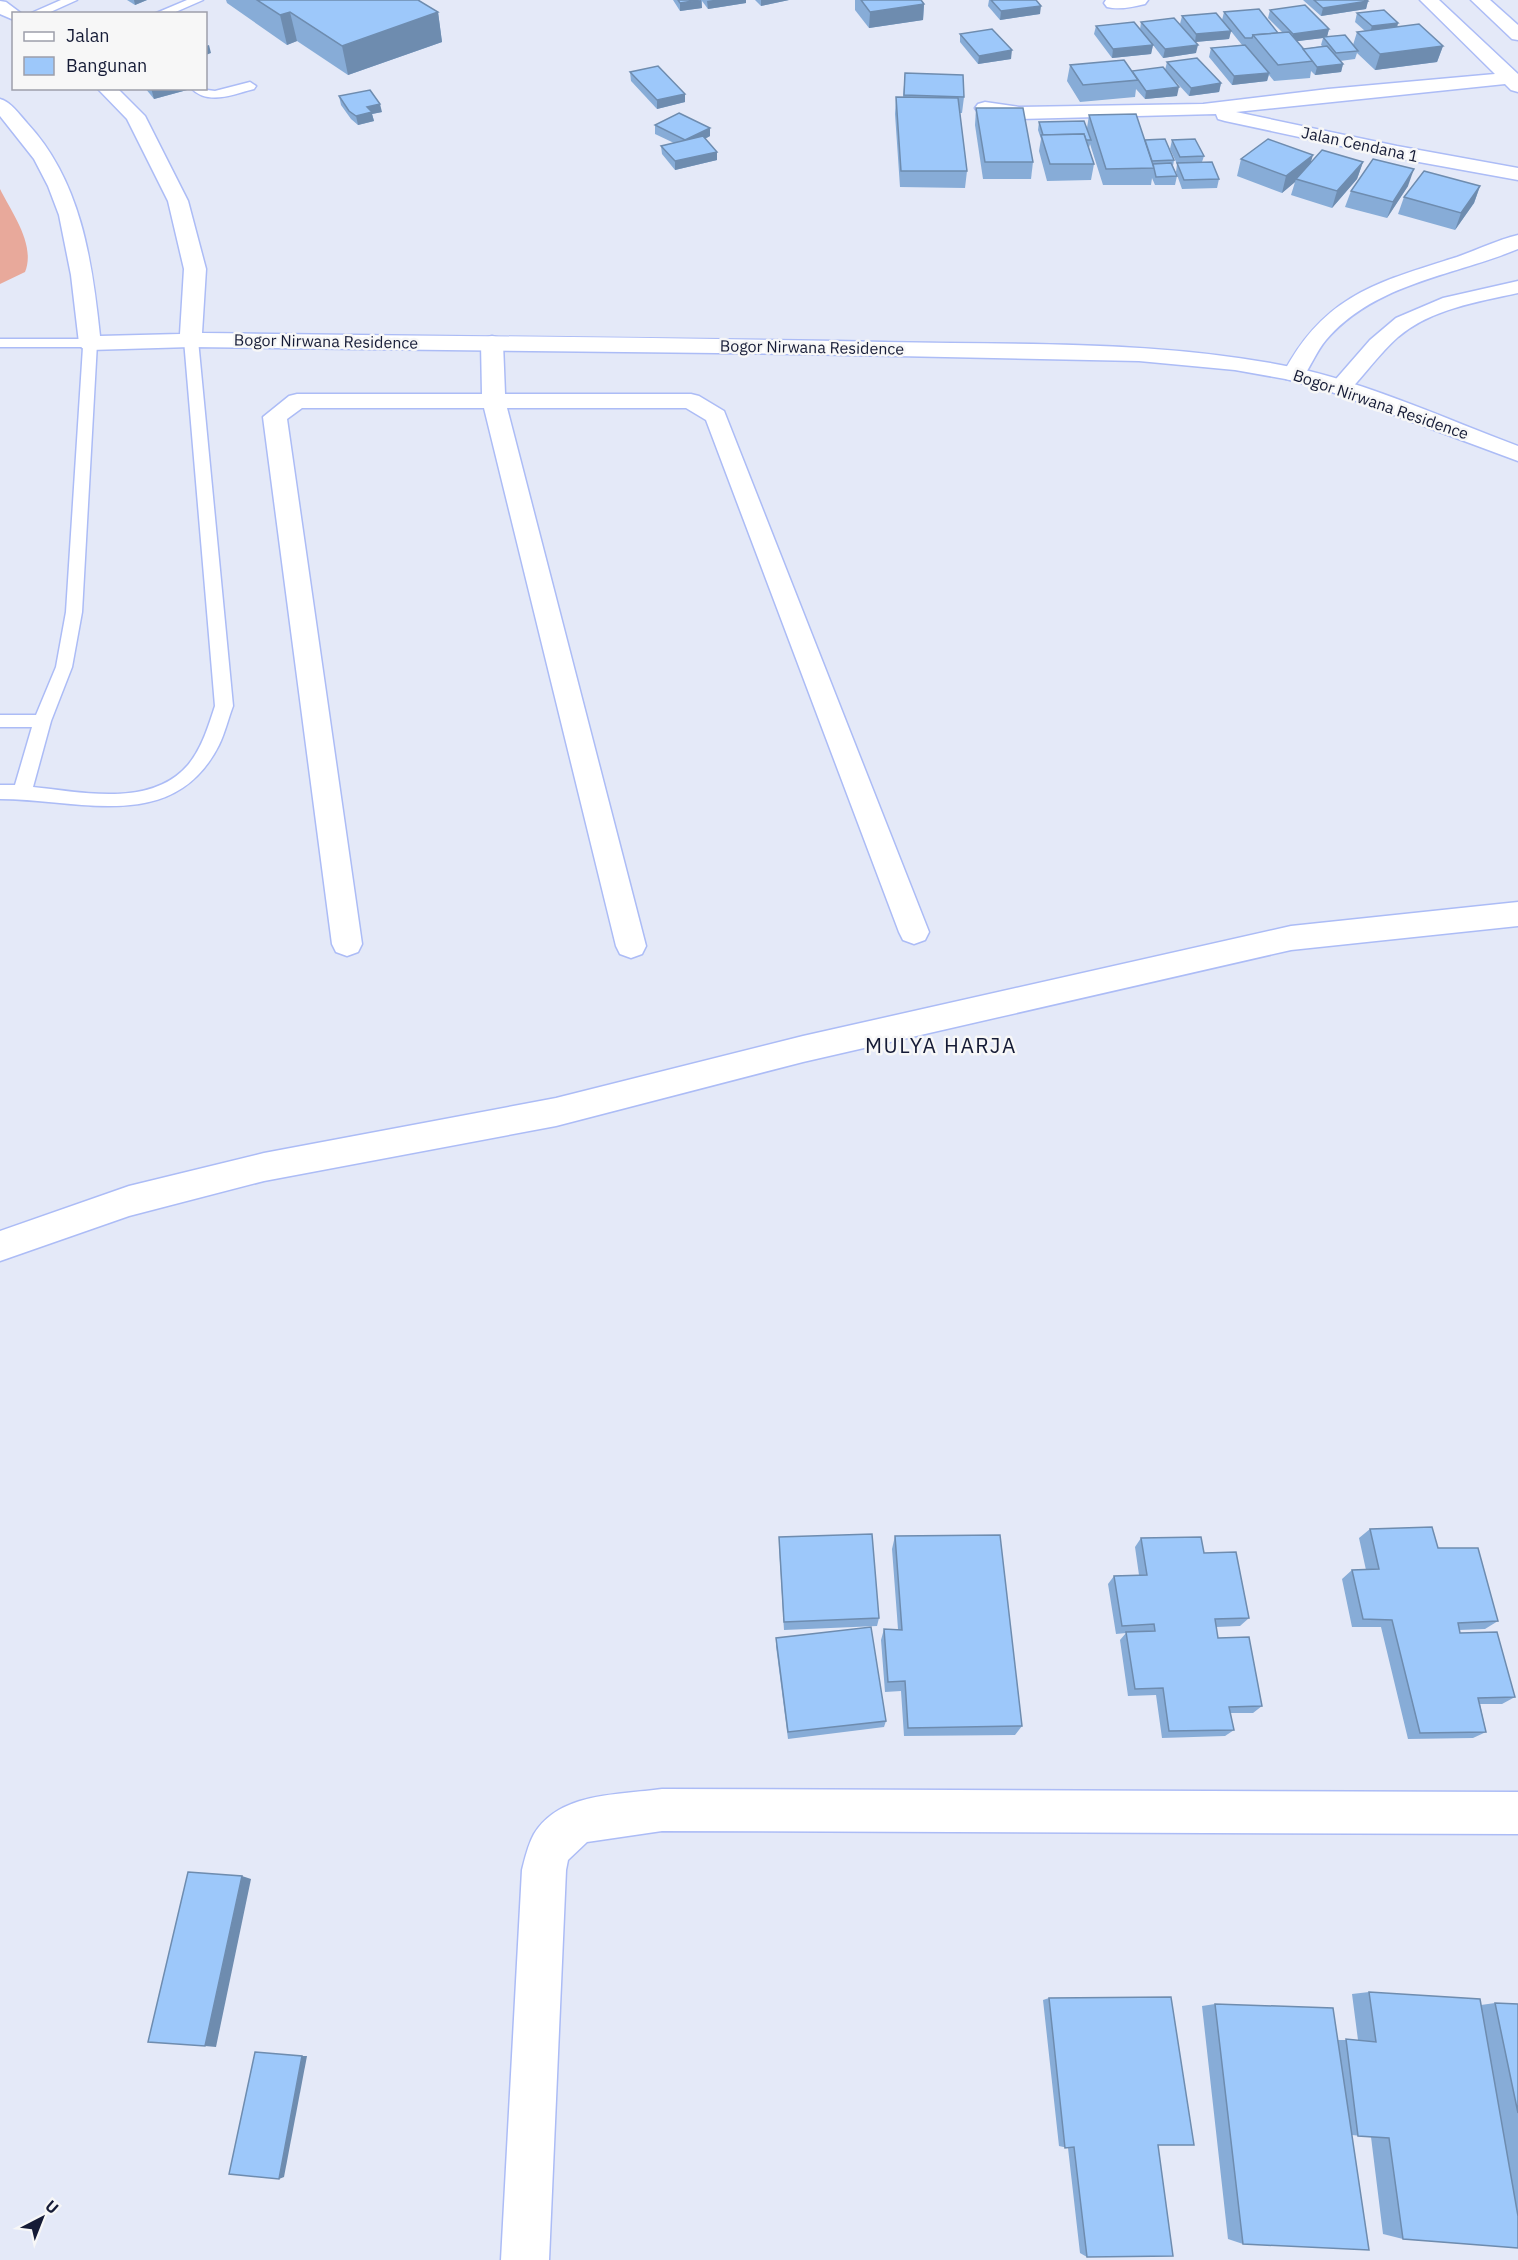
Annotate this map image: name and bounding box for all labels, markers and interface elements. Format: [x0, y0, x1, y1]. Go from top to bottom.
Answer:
legend [12, 12, 207, 90]
text: Jalan [66, 24, 110, 47]
text: Bangunan [66, 54, 147, 77]
street label: Jalan Cendana 1 [1300, 122, 1420, 166]
street label: Bogor Nirwana Residence [234, 329, 418, 353]
street label: Bogor Nirwana Residence [720, 335, 904, 359]
street label: Bogor Nirwana Residence [1291, 365, 1472, 444]
district label: MULYA HARJA [865, 1031, 1017, 1059]
north arrow [12, 2188, 72, 2248]
text: U [41, 2196, 63, 2218]

